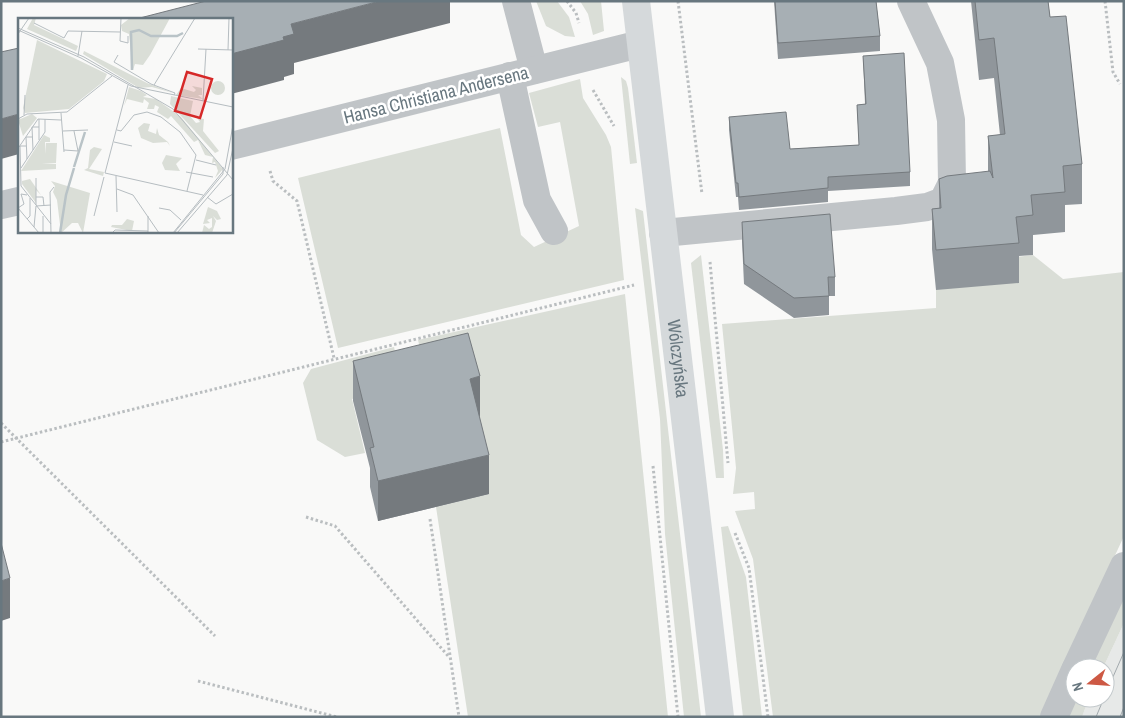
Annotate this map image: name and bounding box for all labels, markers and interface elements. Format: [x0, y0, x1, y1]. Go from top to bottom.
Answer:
inset map [18, 18, 232, 232]
street label: Hansa Christiana Andersena [341, 59, 531, 130]
street label: Wólczyńska [661, 318, 695, 399]
north arrow [1065, 658, 1115, 708]
text: N [1068, 680, 1087, 693]

